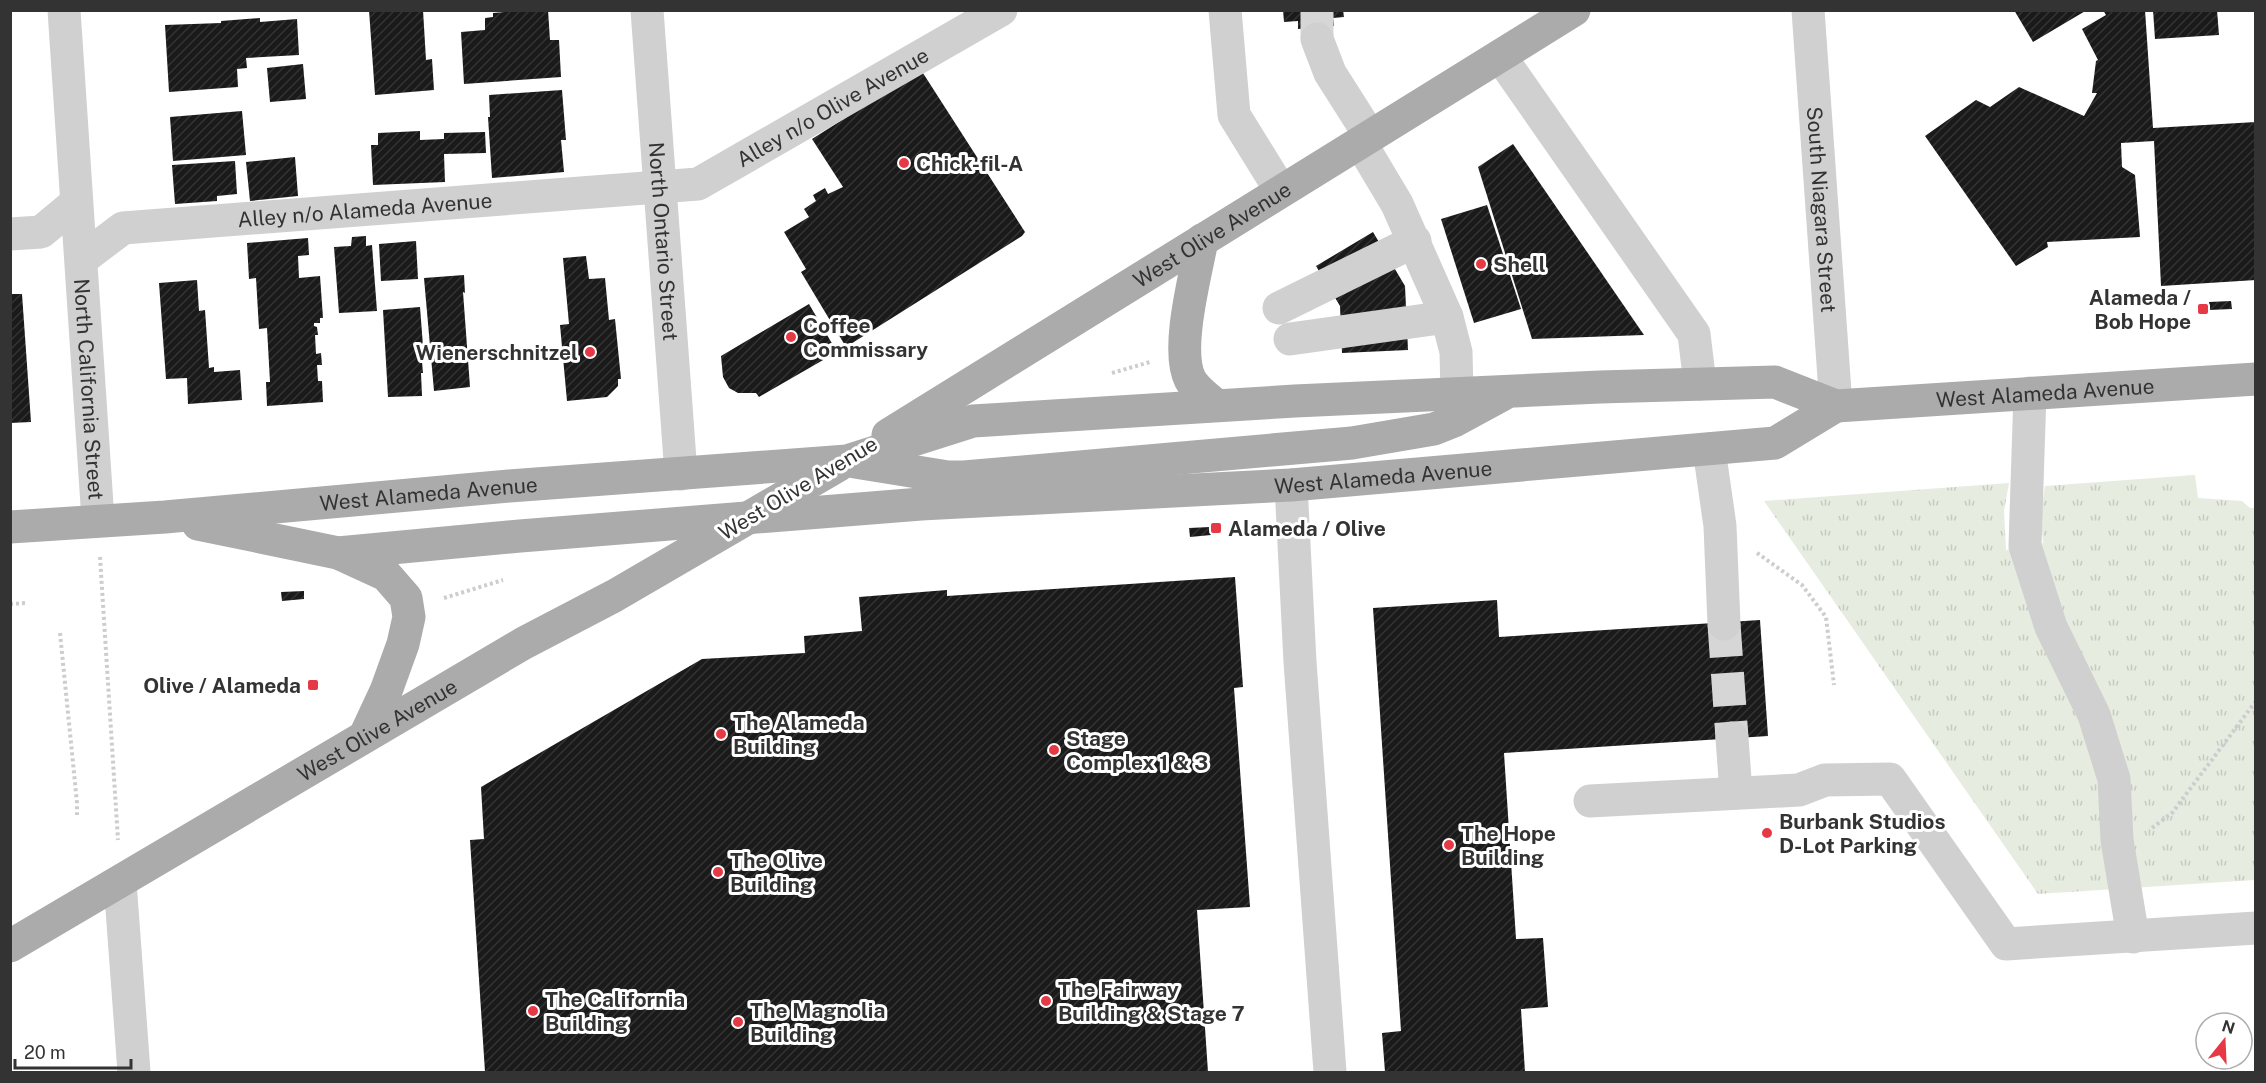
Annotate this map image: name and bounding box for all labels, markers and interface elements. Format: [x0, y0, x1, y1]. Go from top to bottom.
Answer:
street label: Alley n/o Olive Avenue [732, 42, 933, 172]
street label: South Niagara Street [1802, 106, 1842, 313]
street label: North Ontario Street [644, 141, 684, 342]
place label: Chick-fil-A [916, 151, 1023, 176]
marker: Chick-fil-A [897, 156, 911, 170]
street label: West Olive Avenue [1128, 176, 1295, 293]
street label: Alley n/o Alameda Avenue [237, 187, 493, 232]
place label: Shell [1493, 252, 1546, 277]
marker: Shell [1474, 257, 1488, 271]
street label: North California Street [69, 278, 109, 501]
place label: Alameda / Bob Hope [2089, 285, 2191, 334]
marker: Alameda / Bob Hope [2196, 302, 2210, 316]
place label: Coffee Commissary [803, 313, 928, 362]
marker: Coffee Commissary [784, 330, 798, 344]
place label: Wienerschnitzel [416, 340, 578, 365]
marker: Wienerschnitzel [583, 345, 597, 359]
street label: West Alameda Avenue [1935, 373, 2155, 412]
street label: West Olive Avenue [714, 431, 882, 545]
street label: West Alameda Avenue [1273, 455, 1493, 498]
street label: West Alameda Avenue [318, 471, 539, 516]
place label: Alameda / Olive [1228, 516, 1386, 541]
marker: Alameda / Olive [1209, 521, 1223, 535]
place label: Olive / Alameda [143, 673, 301, 698]
street label: West Olive Avenue [293, 673, 461, 786]
marker: Olive / Alameda [306, 678, 320, 692]
place label: The Alameda Building [733, 710, 865, 759]
place label: Stage Complex 1 & 3 [1066, 726, 1208, 775]
marker: The Alameda Building [714, 727, 728, 741]
marker: Stage Complex 1 & 3 [1047, 743, 1061, 757]
place label: Burbank Studios D-Lot Parking [1779, 809, 1946, 858]
place label: The Hope Building [1461, 821, 1556, 870]
marker: Burbank Studios D-Lot Parking [1760, 826, 1774, 840]
marker: The Hope Building [1442, 838, 1456, 852]
place label: The Olive Building [730, 848, 823, 897]
marker: The Olive Building [711, 865, 725, 879]
place label: The Fairway Building & Stage 7 [1058, 977, 1245, 1026]
place label: The California Building [545, 987, 685, 1036]
marker: The Fairway Building & Stage 7 [1039, 994, 1053, 1008]
place label: The Magnolia Building [750, 998, 885, 1047]
marker: The California Building [526, 1004, 540, 1018]
north arrow [2194, 1011, 2254, 1071]
marker: The Magnolia Building [731, 1015, 745, 1029]
text: N [2220, 1016, 2237, 1038]
scale bar [15, 1032, 130, 1070]
text: 20 m [24, 1042, 66, 1063]

